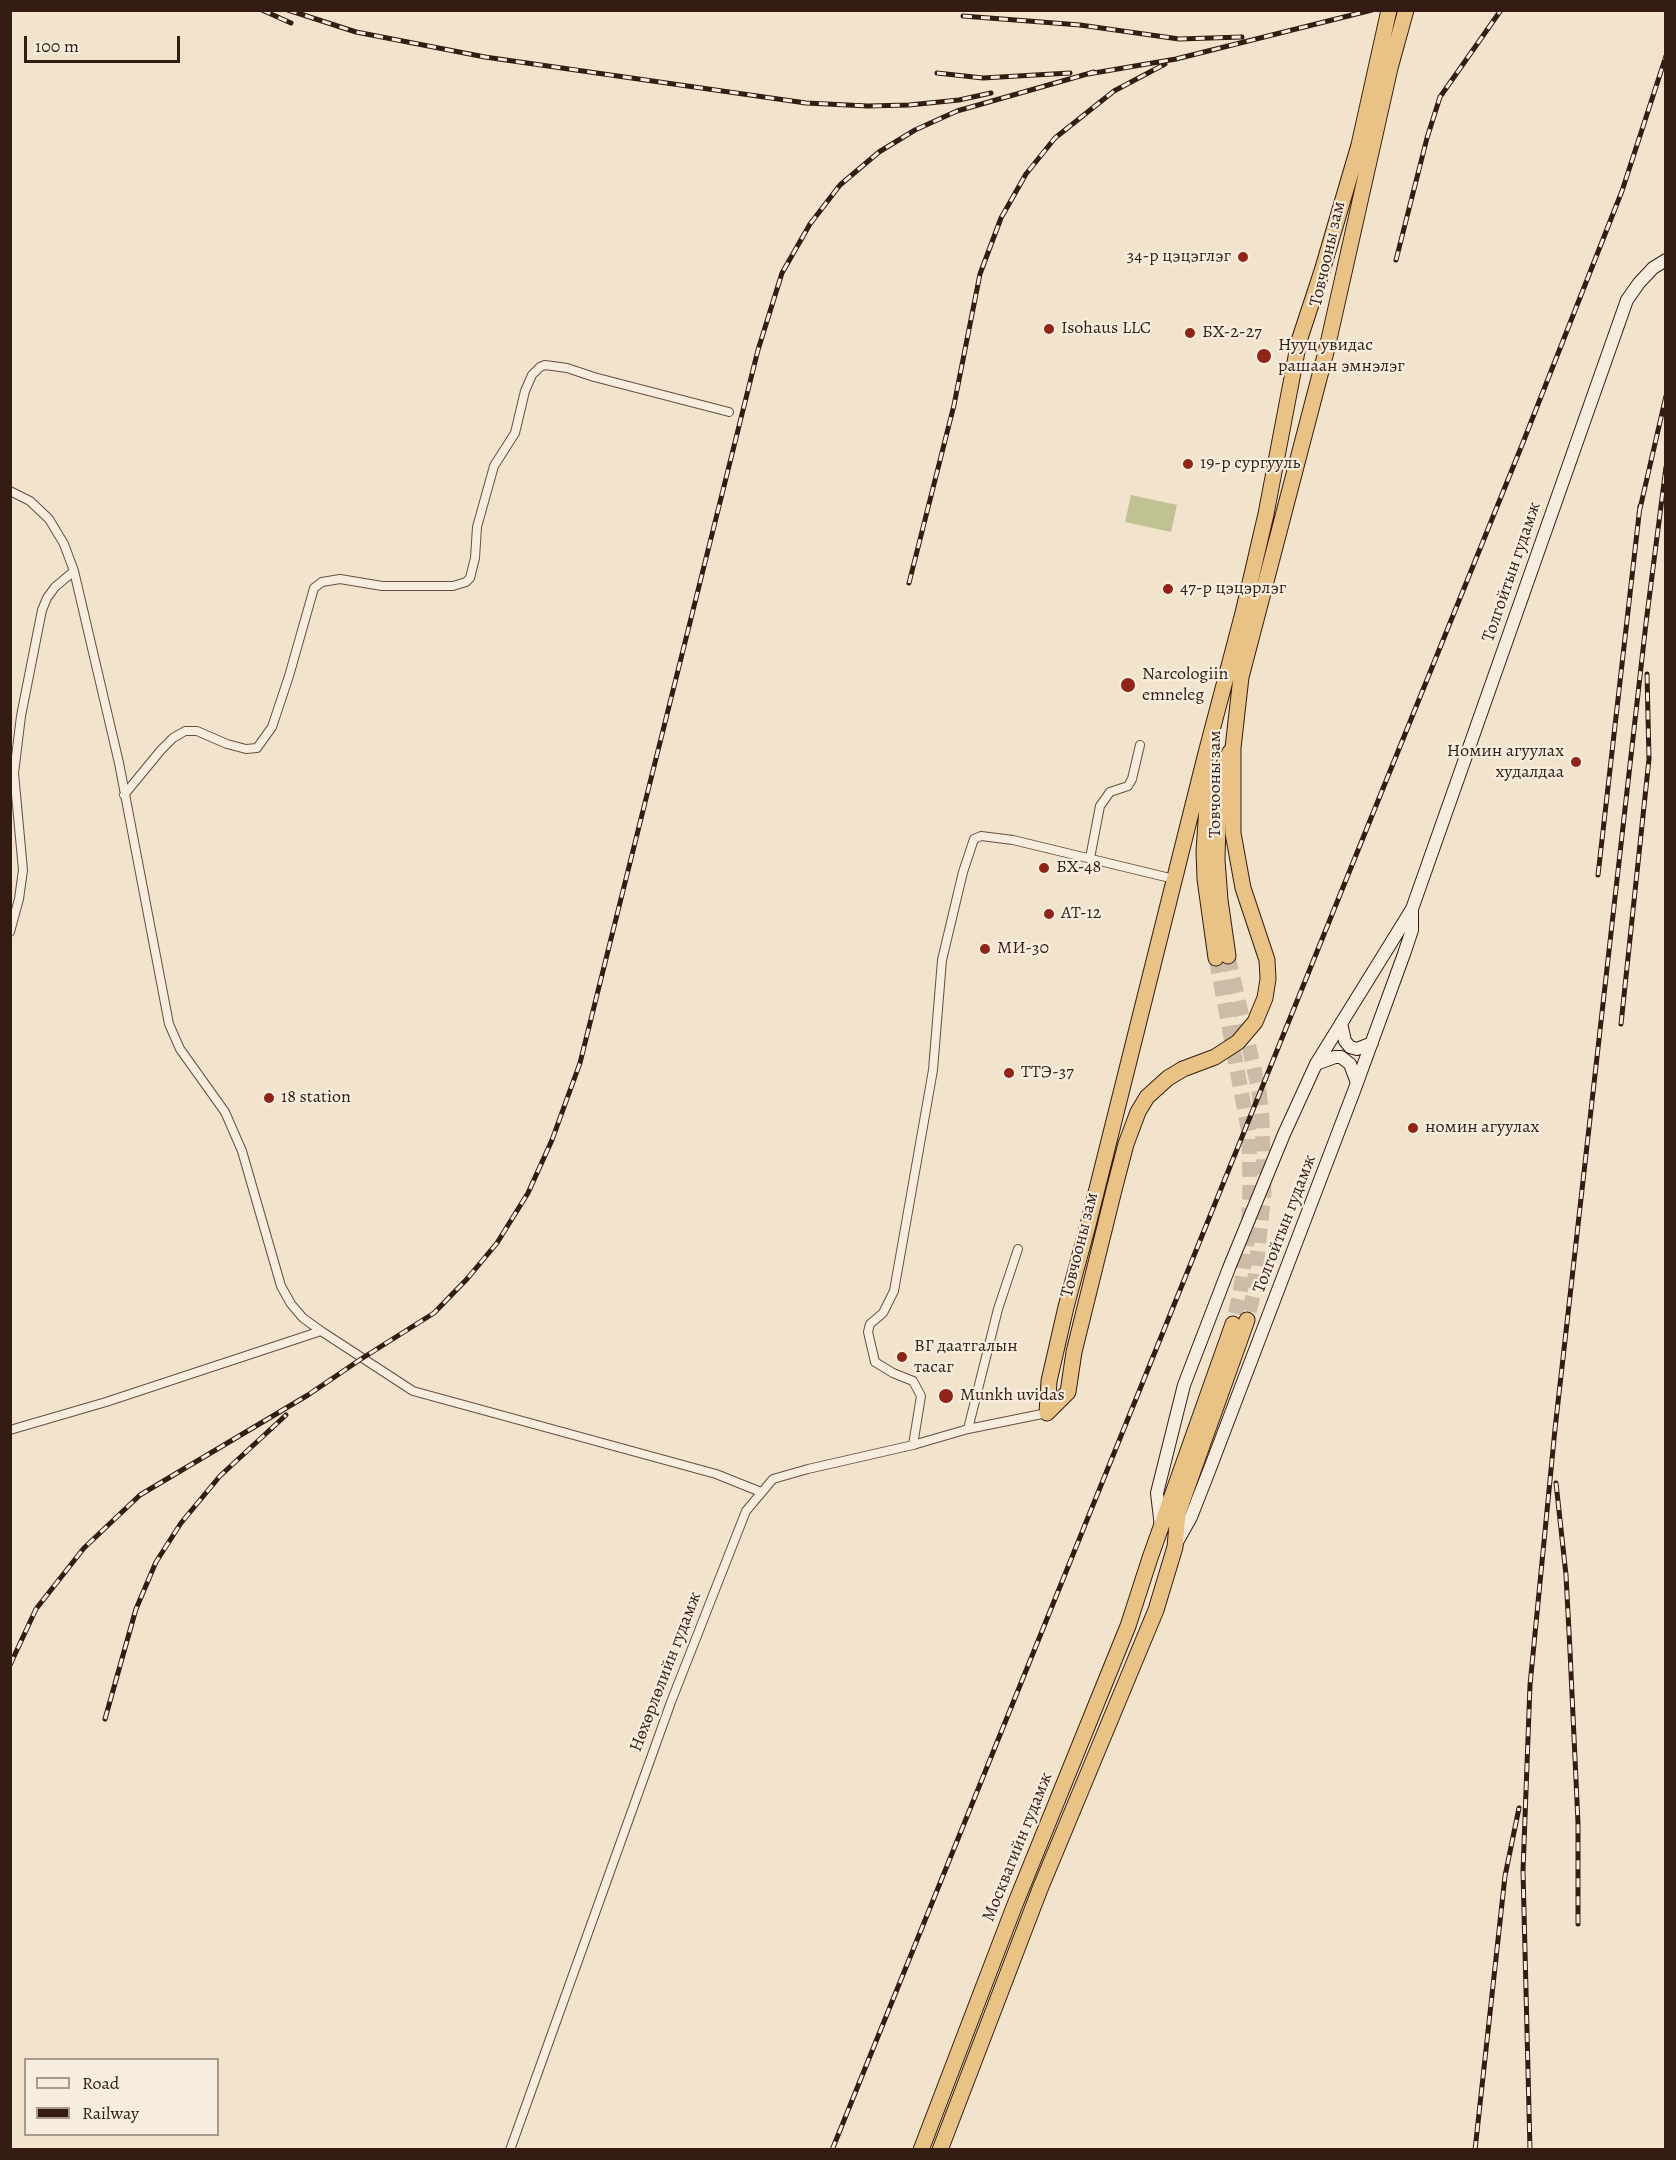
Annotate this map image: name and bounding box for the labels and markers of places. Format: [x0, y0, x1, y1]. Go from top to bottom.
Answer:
place label: 34-р цэцэглэг [1127, 246, 1231, 268]
marker: 34-р цэцэглэг [1236, 250, 1250, 264]
place label: Isohaus LLC [1061, 318, 1151, 340]
marker: Isohaus LLC [1042, 322, 1056, 336]
place label: БХ-2-27 [1202, 322, 1262, 344]
marker: БХ-2-27 [1183, 326, 1197, 340]
place label: Нууц увидас рашаан эмнэлэг [1278, 335, 1405, 378]
marker: Нууц увидас рашаан эмнэлэг [1255, 347, 1273, 365]
place label: 19-р сургууль [1200, 453, 1300, 475]
marker: 19-р сургууль [1181, 457, 1195, 471]
place label: 47-р цэцэрлэг [1180, 578, 1286, 600]
marker: 47-р цэцэрлэг [1161, 582, 1175, 596]
place label: Narcologiin emneleg [1142, 664, 1228, 706]
marker: Narcologiin emneleg [1119, 676, 1137, 694]
place label: Номин агуулах худалдаа [1447, 741, 1564, 783]
marker: Номин агуулах худалдаа [1569, 755, 1583, 769]
place label: БХ-48 [1056, 857, 1101, 879]
marker: БХ-48 [1037, 861, 1051, 875]
place label: АТ-12 [1061, 903, 1101, 925]
marker: АТ-12 [1042, 907, 1056, 921]
place label: МИ-30 [997, 938, 1049, 960]
marker: МИ-30 [978, 942, 992, 956]
place label: ТТЭ-37 [1021, 1062, 1074, 1084]
marker: ТТЭ-37 [1002, 1066, 1016, 1080]
place label: 18 station [281, 1087, 351, 1109]
marker: 18 station [262, 1091, 276, 1105]
place label: номин агуулах [1425, 1117, 1539, 1139]
marker: номин агуулах [1406, 1121, 1420, 1135]
place label: ВГ даатгалын тасаг [914, 1336, 1018, 1378]
marker: ВГ даатгалын тасаг [895, 1350, 909, 1364]
place label: Munkh uvidas [960, 1385, 1065, 1407]
marker: Munkh uvidas [937, 1387, 955, 1405]

